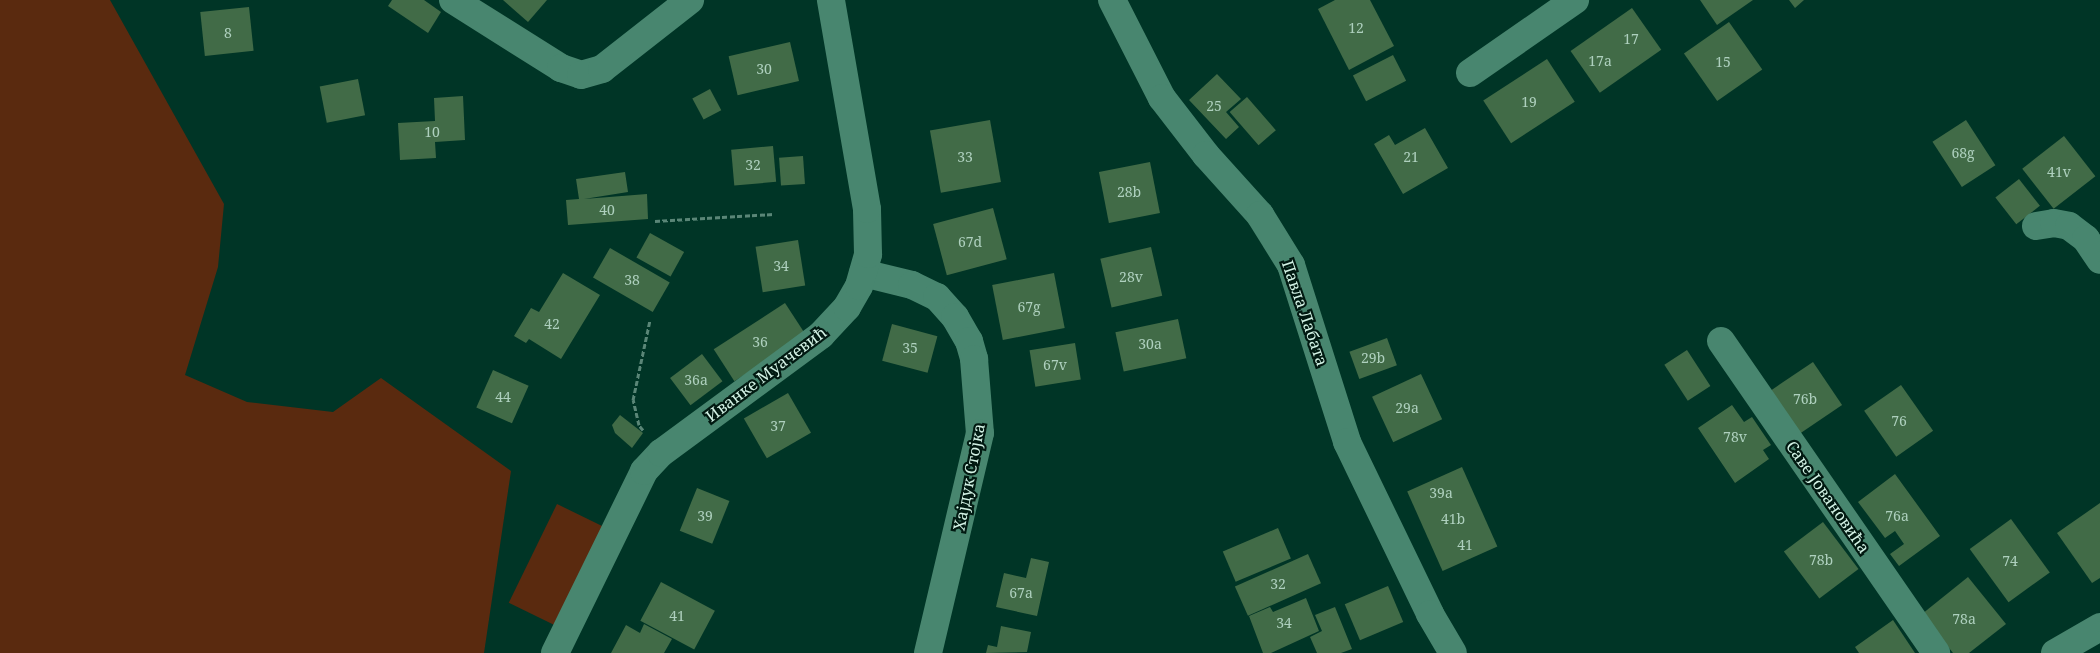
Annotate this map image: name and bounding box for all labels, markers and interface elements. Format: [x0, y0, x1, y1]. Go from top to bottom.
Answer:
house number: 12 [1348, 20, 1364, 36]
house number: 8 [224, 25, 232, 41]
house number: 17 [1623, 31, 1639, 47]
house number: 17a [1588, 53, 1612, 69]
house number: 15 [1715, 54, 1731, 70]
house number: 30 [756, 61, 772, 77]
house number: 19 [1521, 94, 1537, 110]
house number: 25 [1206, 98, 1222, 114]
house number: 10 [424, 124, 440, 140]
house number: 68g [1951, 145, 1975, 161]
house number: 33 [957, 149, 973, 165]
house number: 21 [1403, 149, 1419, 165]
house number: 32 [745, 157, 761, 173]
house number: 41v [2047, 164, 2071, 180]
house number: 28b [1117, 184, 1141, 200]
house number: 40 [599, 202, 615, 218]
house number: 67d [958, 234, 982, 250]
house number: 34 [773, 258, 789, 274]
street label: Павла Лабата [1278, 258, 1332, 368]
house number: 28v [1119, 269, 1143, 285]
house number: 38 [624, 272, 640, 288]
house number: 67g [1017, 299, 1041, 315]
house number: 42 [544, 316, 560, 332]
street label: Иванке Муачевић [702, 322, 830, 426]
house number: 36 [752, 334, 768, 350]
house number: 30a [1138, 336, 1162, 352]
house number: 35 [902, 340, 918, 356]
house number: 29b [1361, 350, 1385, 366]
house number: 67v [1043, 357, 1067, 373]
house number: 36a [684, 372, 708, 388]
house number: 44 [495, 389, 511, 405]
house number: 76b [1793, 391, 1817, 407]
house number: 29a [1395, 400, 1419, 416]
house number: 76 [1891, 413, 1907, 429]
house number: 37 [770, 418, 786, 434]
street label: Хајдук Стојка [949, 422, 989, 532]
house number: 78v [1723, 429, 1747, 445]
street label: Саве Јовановића [1782, 437, 1874, 557]
house number: 39a [1429, 485, 1453, 501]
house number: 39 [697, 508, 713, 524]
house number: 76a [1885, 508, 1909, 524]
house number: 41b [1441, 511, 1465, 527]
house number: 41 [1457, 537, 1473, 553]
house number: 78b [1809, 552, 1833, 568]
house number: 74 [2002, 553, 2018, 569]
house number: 32 [1270, 576, 1286, 592]
house number: 67a [1009, 585, 1033, 601]
house number: 41 [669, 608, 685, 624]
house number: 78a [1952, 611, 1976, 627]
house number: 34 [1276, 615, 1292, 631]

